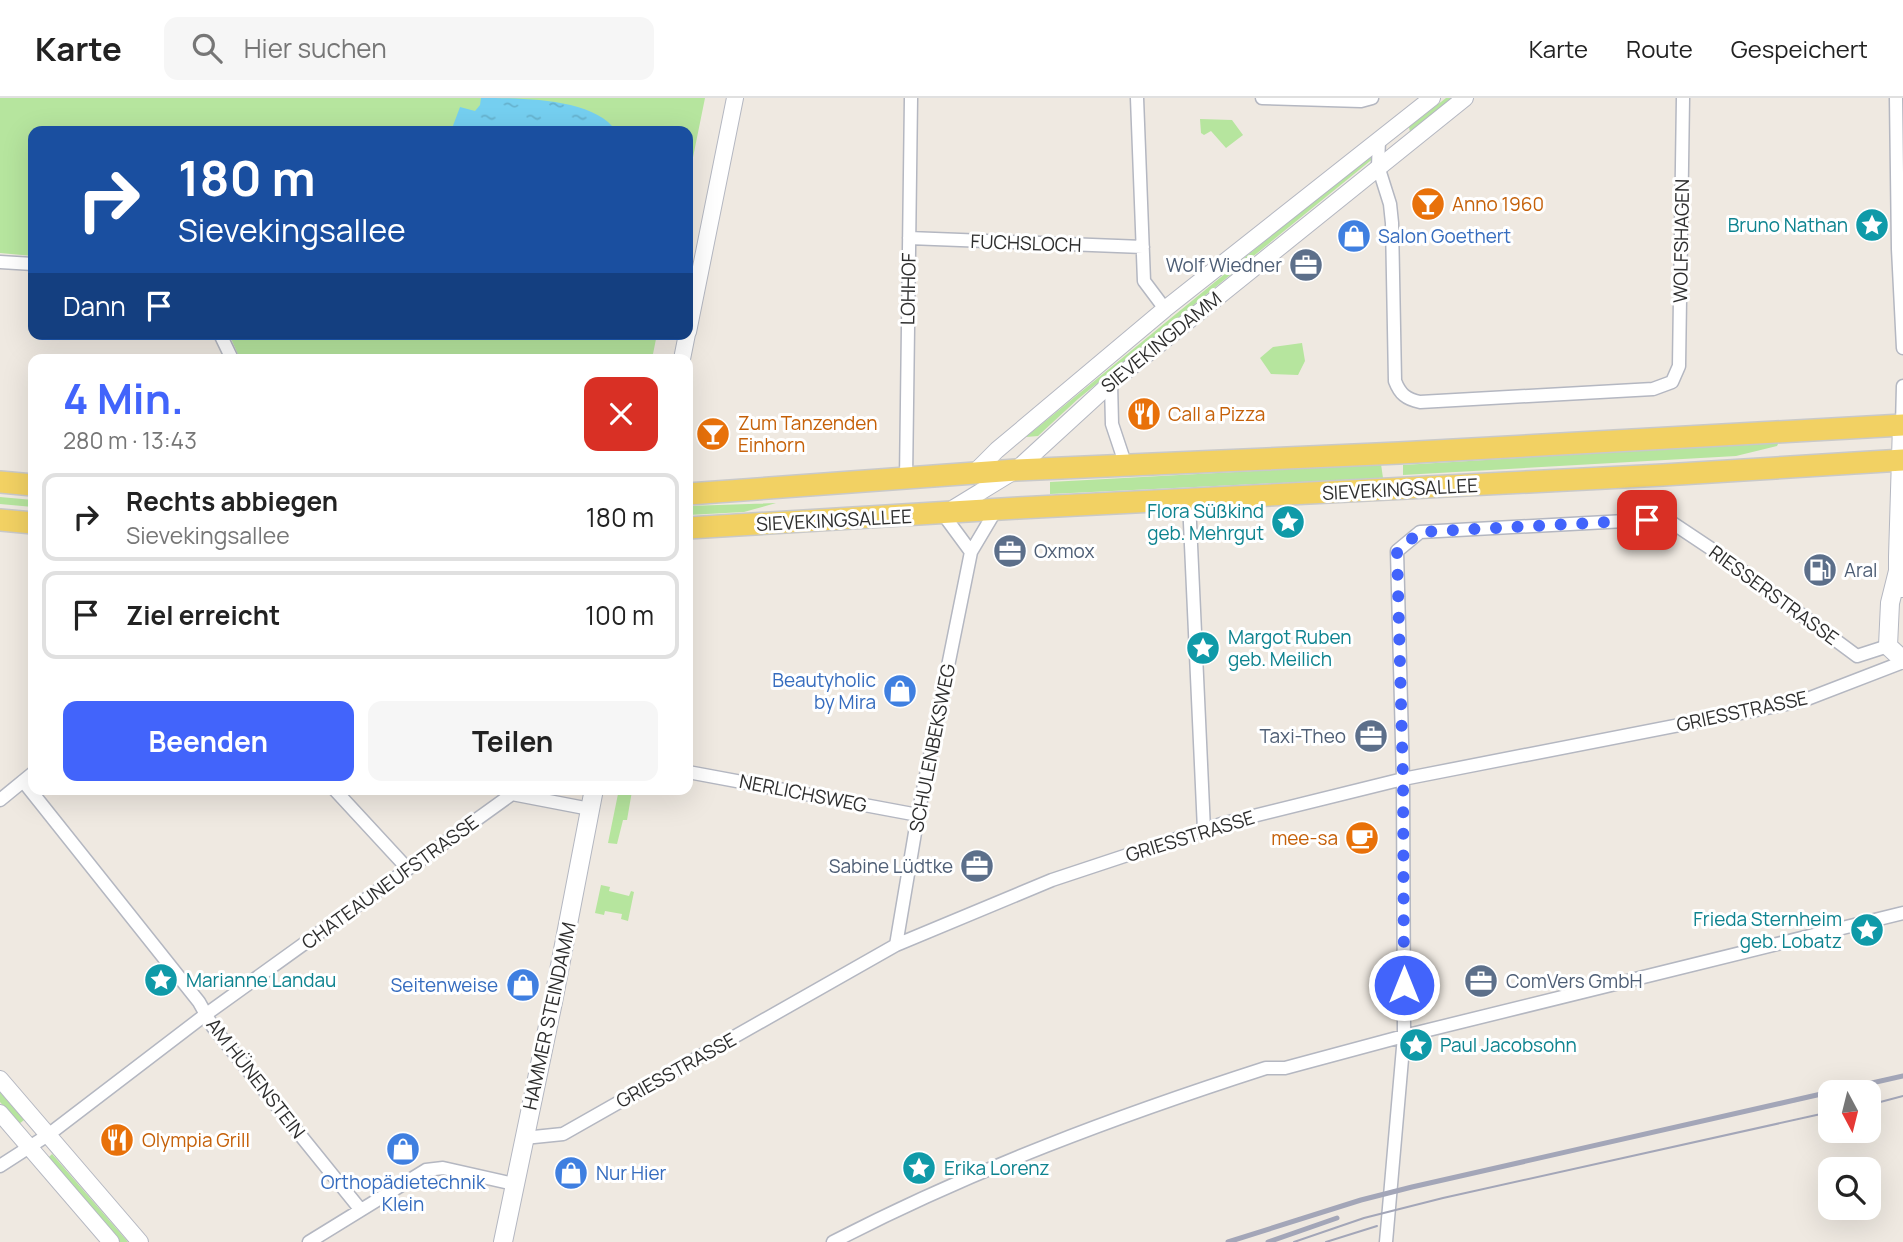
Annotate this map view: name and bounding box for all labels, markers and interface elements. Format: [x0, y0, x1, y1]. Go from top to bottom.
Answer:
search box [164, 17, 654, 80]
text: Karte [35, 26, 122, 71]
icon: search [188, 29, 226, 67]
text: Hier suchen [244, 30, 387, 66]
text: Karte [1529, 32, 1588, 65]
text: Route [1626, 32, 1693, 65]
text: Gespeichert [1731, 32, 1868, 65]
text: 180 m [178, 144, 316, 211]
icon: right [63, 154, 154, 245]
street label: WOLFSHAGEN [1667, 179, 1695, 303]
bar icon: Anno 1960 [1409, 185, 1447, 223]
place label: Anno 1960 [1452, 191, 1544, 217]
place icon: Bruno Nathan [1853, 206, 1891, 244]
text: Sievekingsallee [178, 208, 406, 252]
place label: Bruno Nathan [1728, 212, 1848, 238]
shop icon: Salon Goethert [1335, 217, 1373, 255]
place label: Salon Goethert [1378, 223, 1511, 249]
street label: FUCHSLOCH [970, 228, 1082, 258]
office icon: Wolf Wiedner [1287, 246, 1325, 284]
street label: LOHHOF [894, 252, 922, 325]
place label: Wolf Wiedner [1166, 252, 1282, 278]
street label: SIEVEKINGDAMM [1095, 285, 1227, 399]
icon: arrive [140, 287, 178, 325]
text: Dann [63, 288, 126, 324]
text: 4 Min. [63, 369, 184, 427]
button: close [584, 377, 658, 451]
restaurant icon: Call a Pizza [1125, 395, 1163, 433]
place label: Call a Pizza [1168, 401, 1265, 427]
place label: Zum Tanzenden Einhorn [738, 410, 877, 458]
bar icon: Zum Tanzenden Einhorn [694, 415, 732, 453]
text: 280 m · 13:43 [63, 424, 197, 456]
street label: SIEVEKINGSALLEE [1321, 472, 1479, 506]
text: Rechts abbiegen [126, 483, 338, 519]
pin [1617, 490, 1677, 550]
icon: right [67, 498, 105, 536]
place label: Flora Süßkind geb. Mehrgut [1147, 498, 1264, 546]
text: 180 m [586, 499, 654, 535]
icon: arrive [1628, 501, 1666, 539]
street label: SIEVEKINGSALLEE [755, 503, 913, 537]
place icon: Flora Süßkind geb. Mehrgut [1269, 503, 1307, 541]
text: Sievekingsallee [126, 519, 290, 551]
office icon: Oxmox [991, 532, 1029, 570]
place label: Oxmox [1034, 538, 1095, 564]
street label: RIESSERSTRASSE [1704, 539, 1844, 651]
fuel station icon: Aral [1801, 551, 1839, 589]
place label: Aral [1844, 557, 1878, 583]
icon: arrive [67, 596, 105, 634]
text: Ziel erreicht [126, 597, 280, 633]
text: 100 m [585, 597, 654, 633]
place label: Margot Ruben geb. Meilich [1228, 624, 1352, 672]
place icon: Margot Ruben geb. Meilich [1184, 629, 1222, 667]
street label: SCHULENBEKSWEG [903, 662, 961, 834]
place label: Beautyholic by Mira [772, 667, 876, 715]
shop icon: Beautyholic by Mira [881, 672, 919, 710]
street label: GRIESSTRASSE [1674, 684, 1810, 738]
button: Beenden [63, 701, 354, 781]
button: Teilen [368, 701, 658, 781]
office icon: Taxi-Theo [1352, 717, 1390, 755]
place label: Taxi-Theo [1260, 723, 1346, 749]
street label: NERLICHSWEG [737, 768, 869, 818]
street label: GRIESSTRASSE [1122, 804, 1258, 868]
street label: CHATEAUNEUFSTRASSE [296, 809, 484, 955]
cafe icon: mee-sa [1343, 819, 1381, 857]
place label: mee-sa [1271, 825, 1338, 851]
office icon: Sabine Lüdtke [958, 847, 996, 885]
place label: Sabine Lüdtke [829, 853, 953, 879]
place label: Frieda Sternheim geb. Lobatz [1693, 906, 1842, 954]
place icon: Frieda Sternheim geb. Lobatz [1848, 911, 1886, 949]
street label: HAMMER STEINDAMM [516, 920, 582, 1112]
position arrow [1367, 948, 1441, 1022]
place icon: Marianne Landau [142, 961, 180, 999]
office icon: ComVers GmbH [1462, 962, 1500, 1000]
shop icon: Seitenweise [504, 966, 542, 1004]
place label: Marianne Landau [186, 967, 336, 993]
place label: ComVers GmbH [1506, 968, 1642, 994]
place label: Seitenweise [391, 972, 498, 998]
street label: AM HÜNENSTEIN [201, 1012, 311, 1144]
street label: GRIESSTRASSE [611, 1026, 741, 1114]
place icon: Paul Jacobsohn [1397, 1026, 1435, 1064]
place label: Paul Jacobsohn [1440, 1032, 1577, 1058]
north arrow [1818, 1080, 1881, 1143]
map controls [1818, 1080, 1881, 1220]
restaurant icon: Olympia Grill [98, 1121, 136, 1159]
place label: Olympia Grill [142, 1127, 250, 1153]
shop icon: Orthopädietechnik Klein [384, 1130, 422, 1168]
place icon: Erika Lorenz [900, 1149, 938, 1187]
shop icon: Nur Hier [552, 1154, 590, 1192]
place label: Erika Lorenz [944, 1155, 1050, 1181]
button: search [1818, 1157, 1881, 1220]
place label: Nur Hier [596, 1160, 666, 1186]
place label: Orthopädietechnik Klein [321, 1169, 486, 1217]

